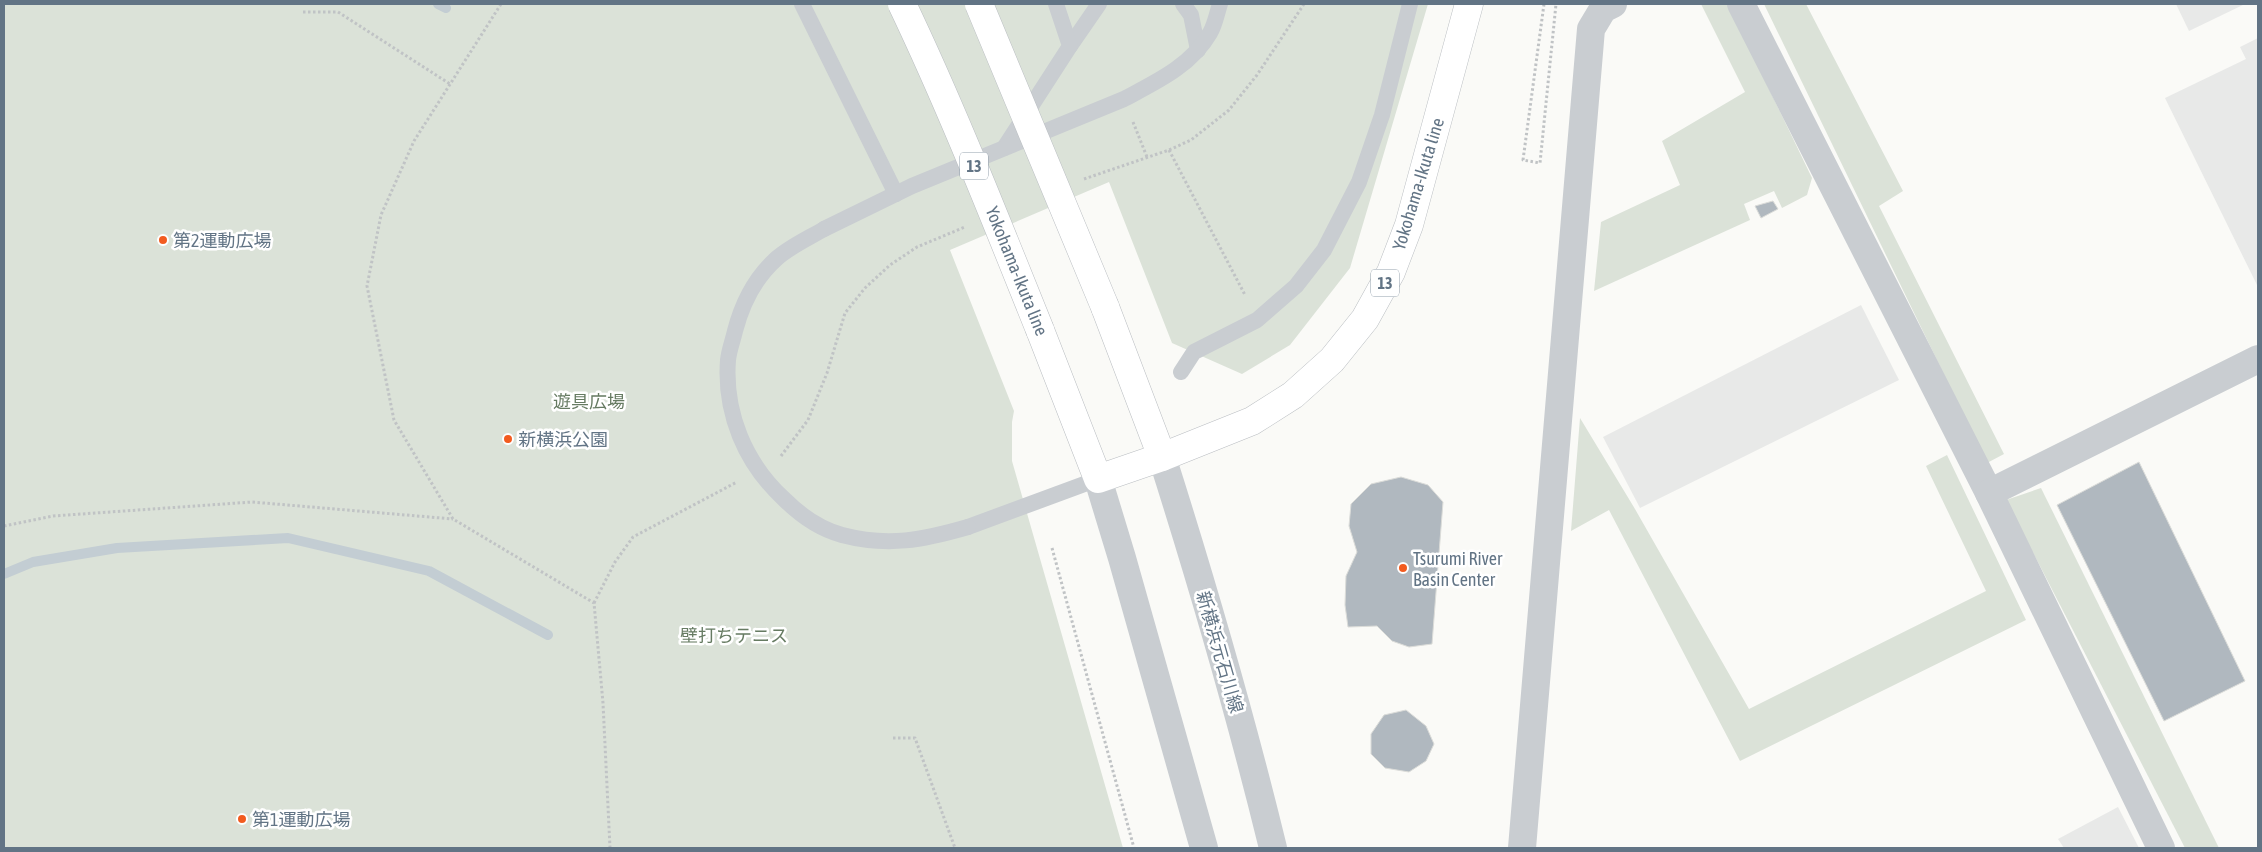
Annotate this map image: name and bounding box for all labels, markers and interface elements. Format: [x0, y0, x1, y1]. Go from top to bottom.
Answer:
street label: Yokohama-Ikuta line [1388, 115, 1448, 253]
road number: 13 [960, 153, 988, 180]
street label: Yokohama-Ikuta line [982, 203, 1052, 339]
place label: 第2運動広場 [173, 230, 271, 251]
marker: 第2運動広場 [157, 234, 169, 246]
road number: 13 [1371, 270, 1399, 296]
park label: 遊具広場 [553, 391, 625, 412]
place label: 新横浜公園 [518, 429, 608, 450]
marker: 新横浜公園 [502, 433, 514, 445]
place label: Tsurumi River Basin Center [1413, 548, 1503, 590]
marker: Tsurumi River Basin Center [1397, 562, 1409, 574]
street label: 新横浜元石川線 [1193, 589, 1247, 715]
park label: 壁打ちテニス [680, 625, 788, 646]
place label: 第1運動広場 [252, 809, 350, 830]
marker: 第1運動広場 [236, 813, 248, 825]

